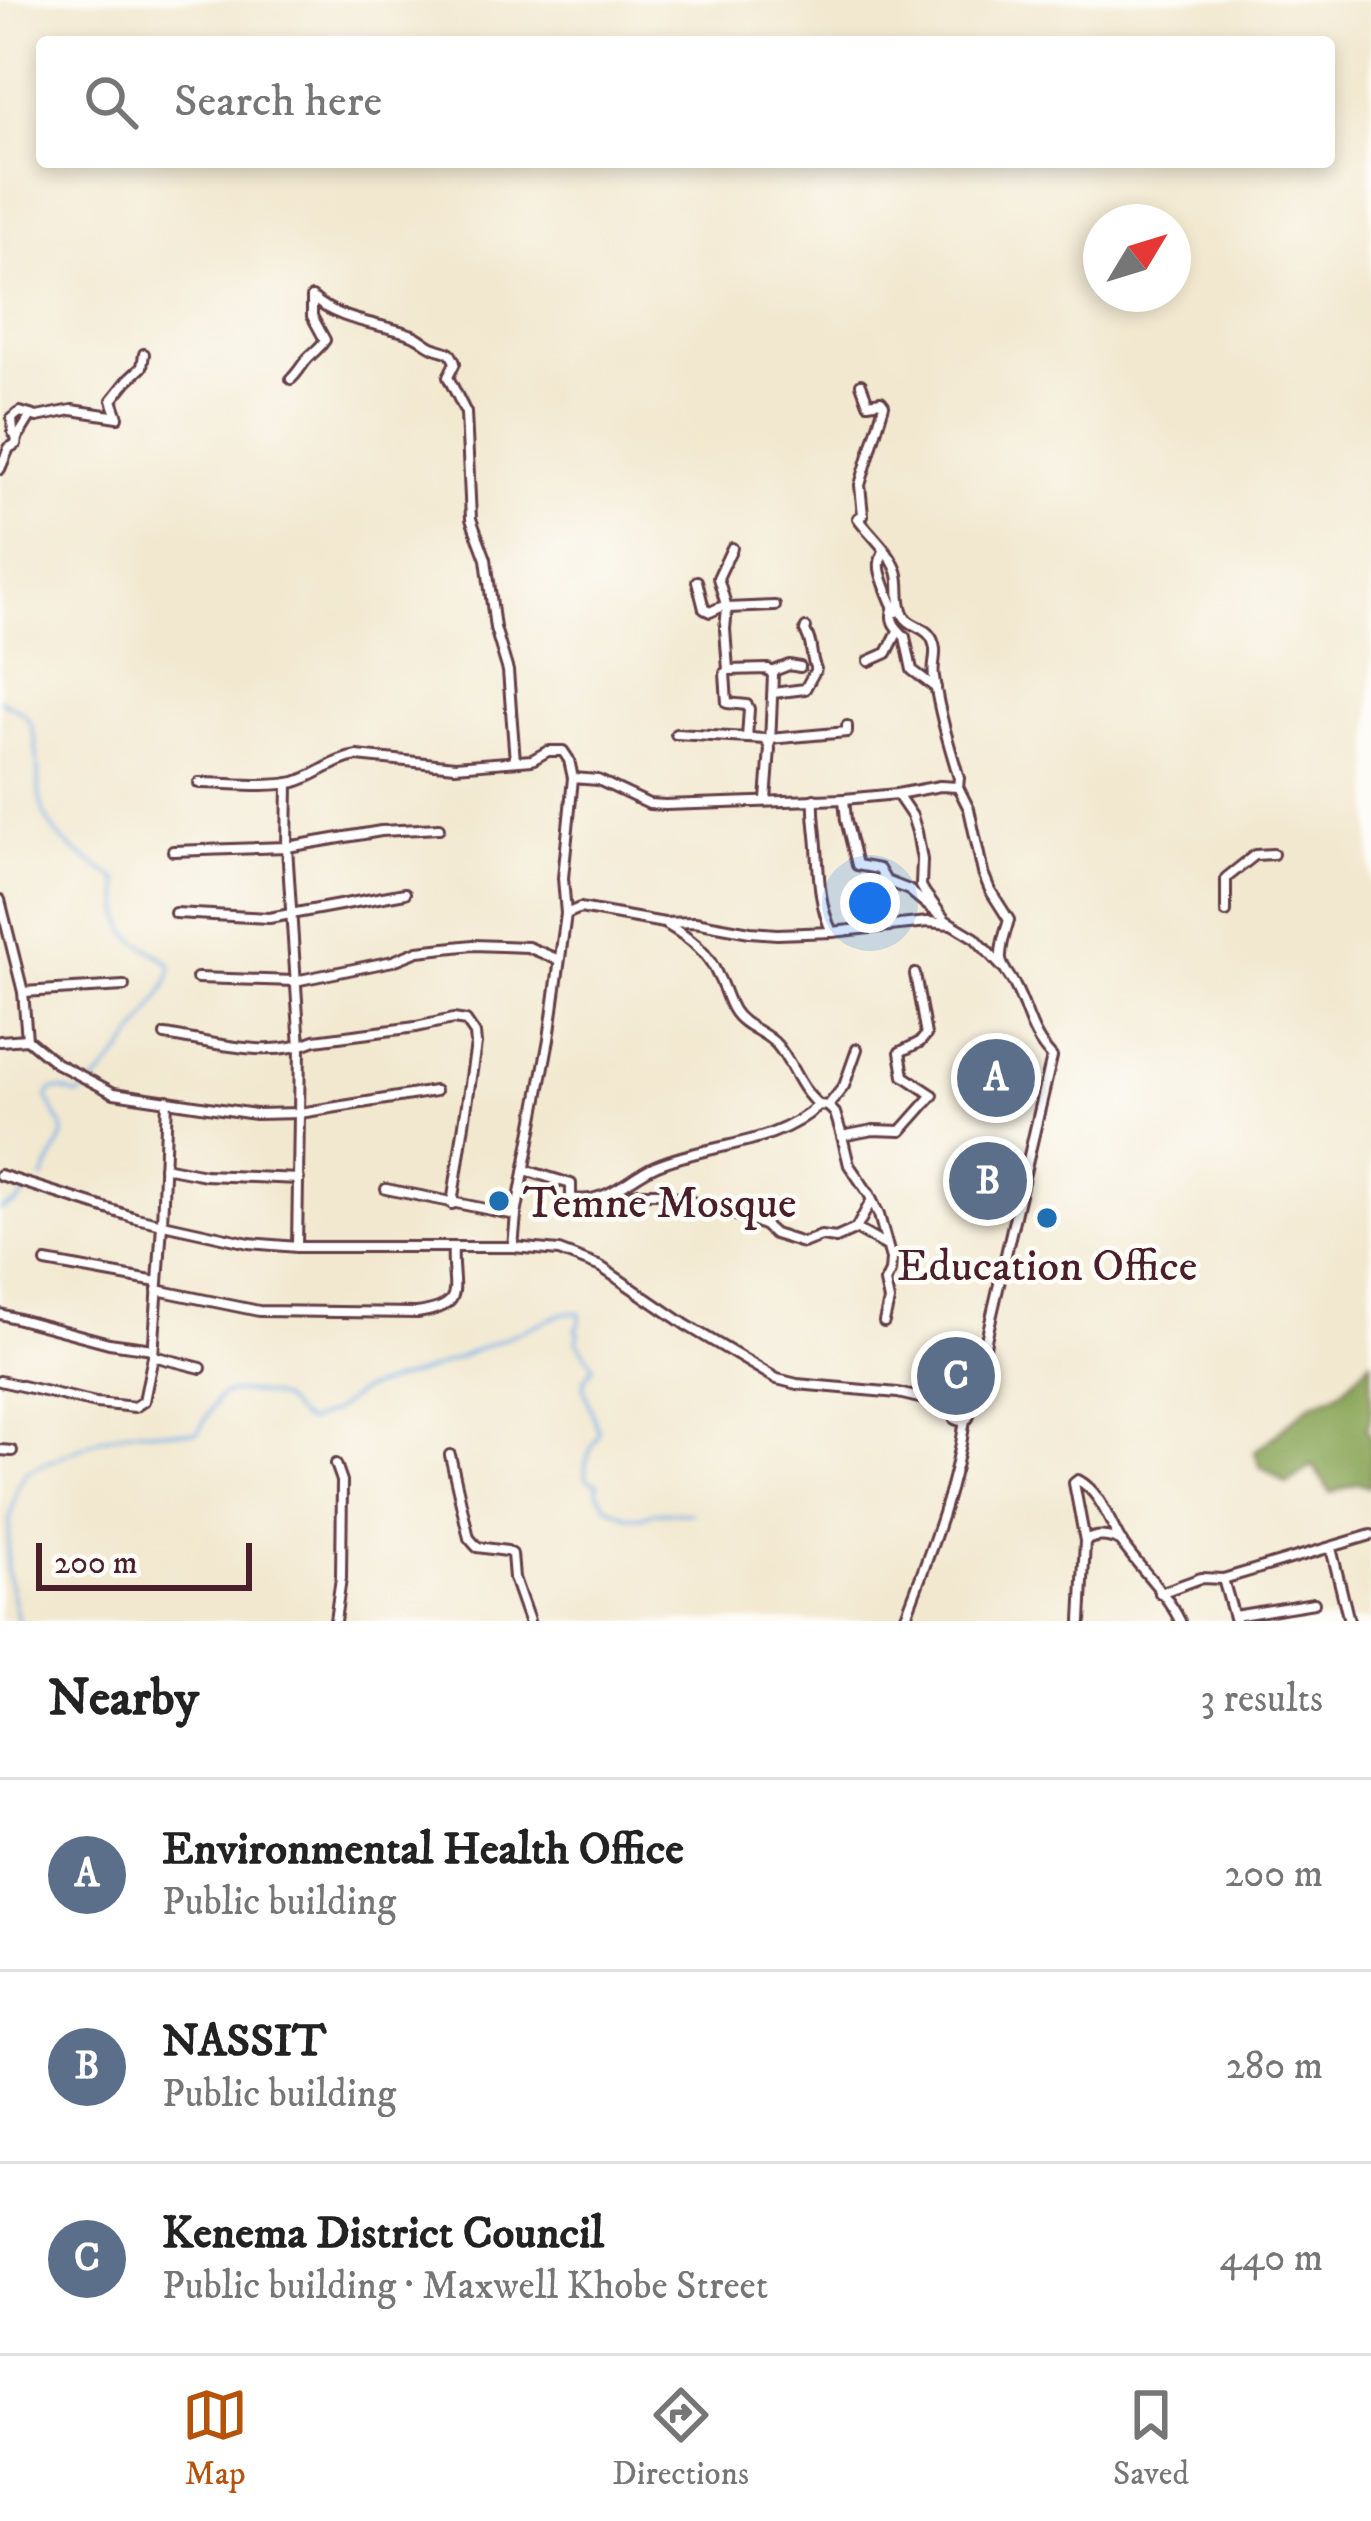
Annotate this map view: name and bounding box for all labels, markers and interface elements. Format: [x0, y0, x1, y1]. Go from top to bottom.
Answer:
search box [36, 36, 1335, 168]
icon: search [78, 69, 144, 135]
text: Search here [174, 74, 382, 130]
north arrow [1083, 204, 1191, 312]
your location [840, 873, 900, 933]
pin: A [957, 1033, 1035, 1123]
pin: B [949, 1136, 1027, 1226]
place label: Temne Mosque [523, 1176, 797, 1232]
marker: Temne Mosque [486, 1188, 512, 1214]
marker: Education Office [1034, 1205, 1060, 1231]
place label: Education Office [897, 1239, 1197, 1295]
pin: C [917, 1331, 995, 1421]
scale bar [36, 1537, 252, 1590]
text: 200 m [54, 1543, 138, 1584]
text: Nearby [48, 1667, 199, 1731]
text: 3 results [1200, 1675, 1323, 1724]
text: Environmental Health Office [162, 1822, 684, 1878]
text: A [75, 1850, 99, 1899]
text: 200 m [1224, 1850, 1323, 1899]
text: Public building [162, 1878, 396, 1927]
text: NASSIT [162, 2014, 326, 2070]
text: B [75, 2042, 99, 2091]
text: 280 m [1226, 2042, 1323, 2091]
text: Public building [162, 2070, 396, 2119]
text: Kenema District Council [162, 2206, 604, 2262]
text: C [74, 2234, 100, 2283]
text: 440 m [1219, 2234, 1323, 2283]
text: Public building · Maxwell Khobe Street [162, 2262, 768, 2311]
tab: Map [182, 2382, 248, 2495]
tab: Directions [612, 2382, 749, 2495]
tab: Saved [1113, 2382, 1189, 2495]

